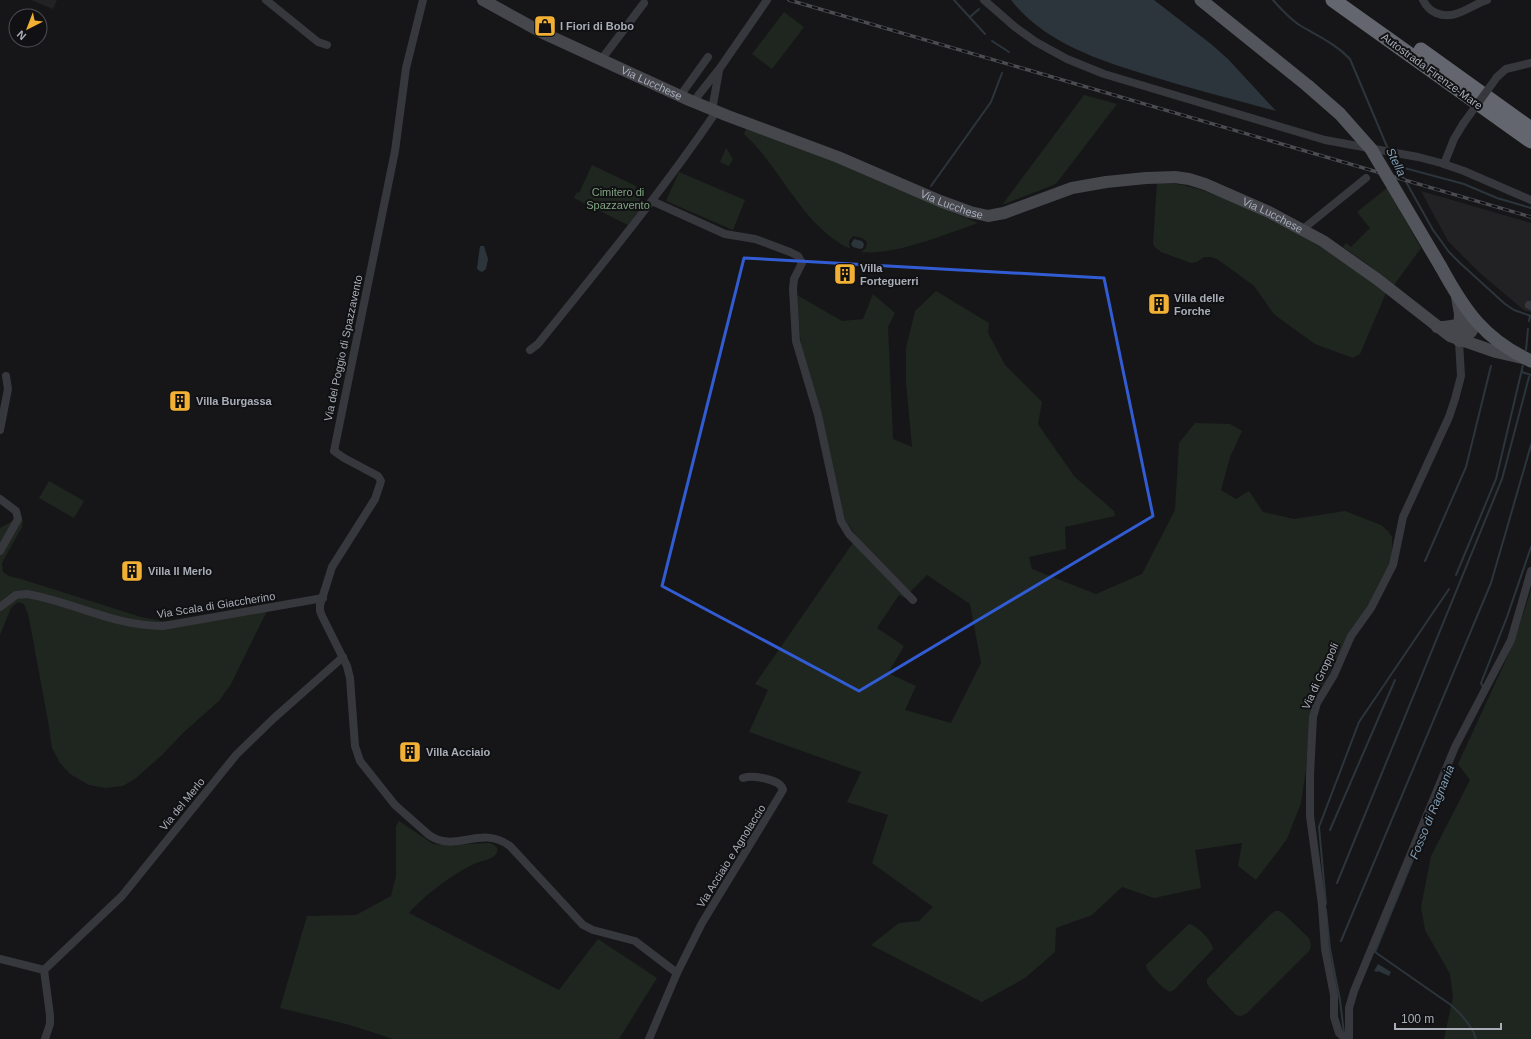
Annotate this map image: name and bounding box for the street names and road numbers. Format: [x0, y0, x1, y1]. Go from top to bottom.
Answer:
street label: Autostrada Firenze-Mare [1379, 30, 1485, 112]
street label: Via Lucchese [619, 64, 684, 102]
street label: Via Lucchese [919, 187, 984, 221]
street label: Via Lucchese [1241, 195, 1305, 235]
street label: Via del Poggio di Spazzavento [322, 274, 364, 422]
street label: Via Scala di Giaccherino [156, 590, 276, 620]
street label: Via di Groppoli [1299, 641, 1341, 711]
street label: Via del Merlo [157, 775, 207, 833]
street label: Via Acciaio e Agnolaccio [694, 802, 768, 910]

